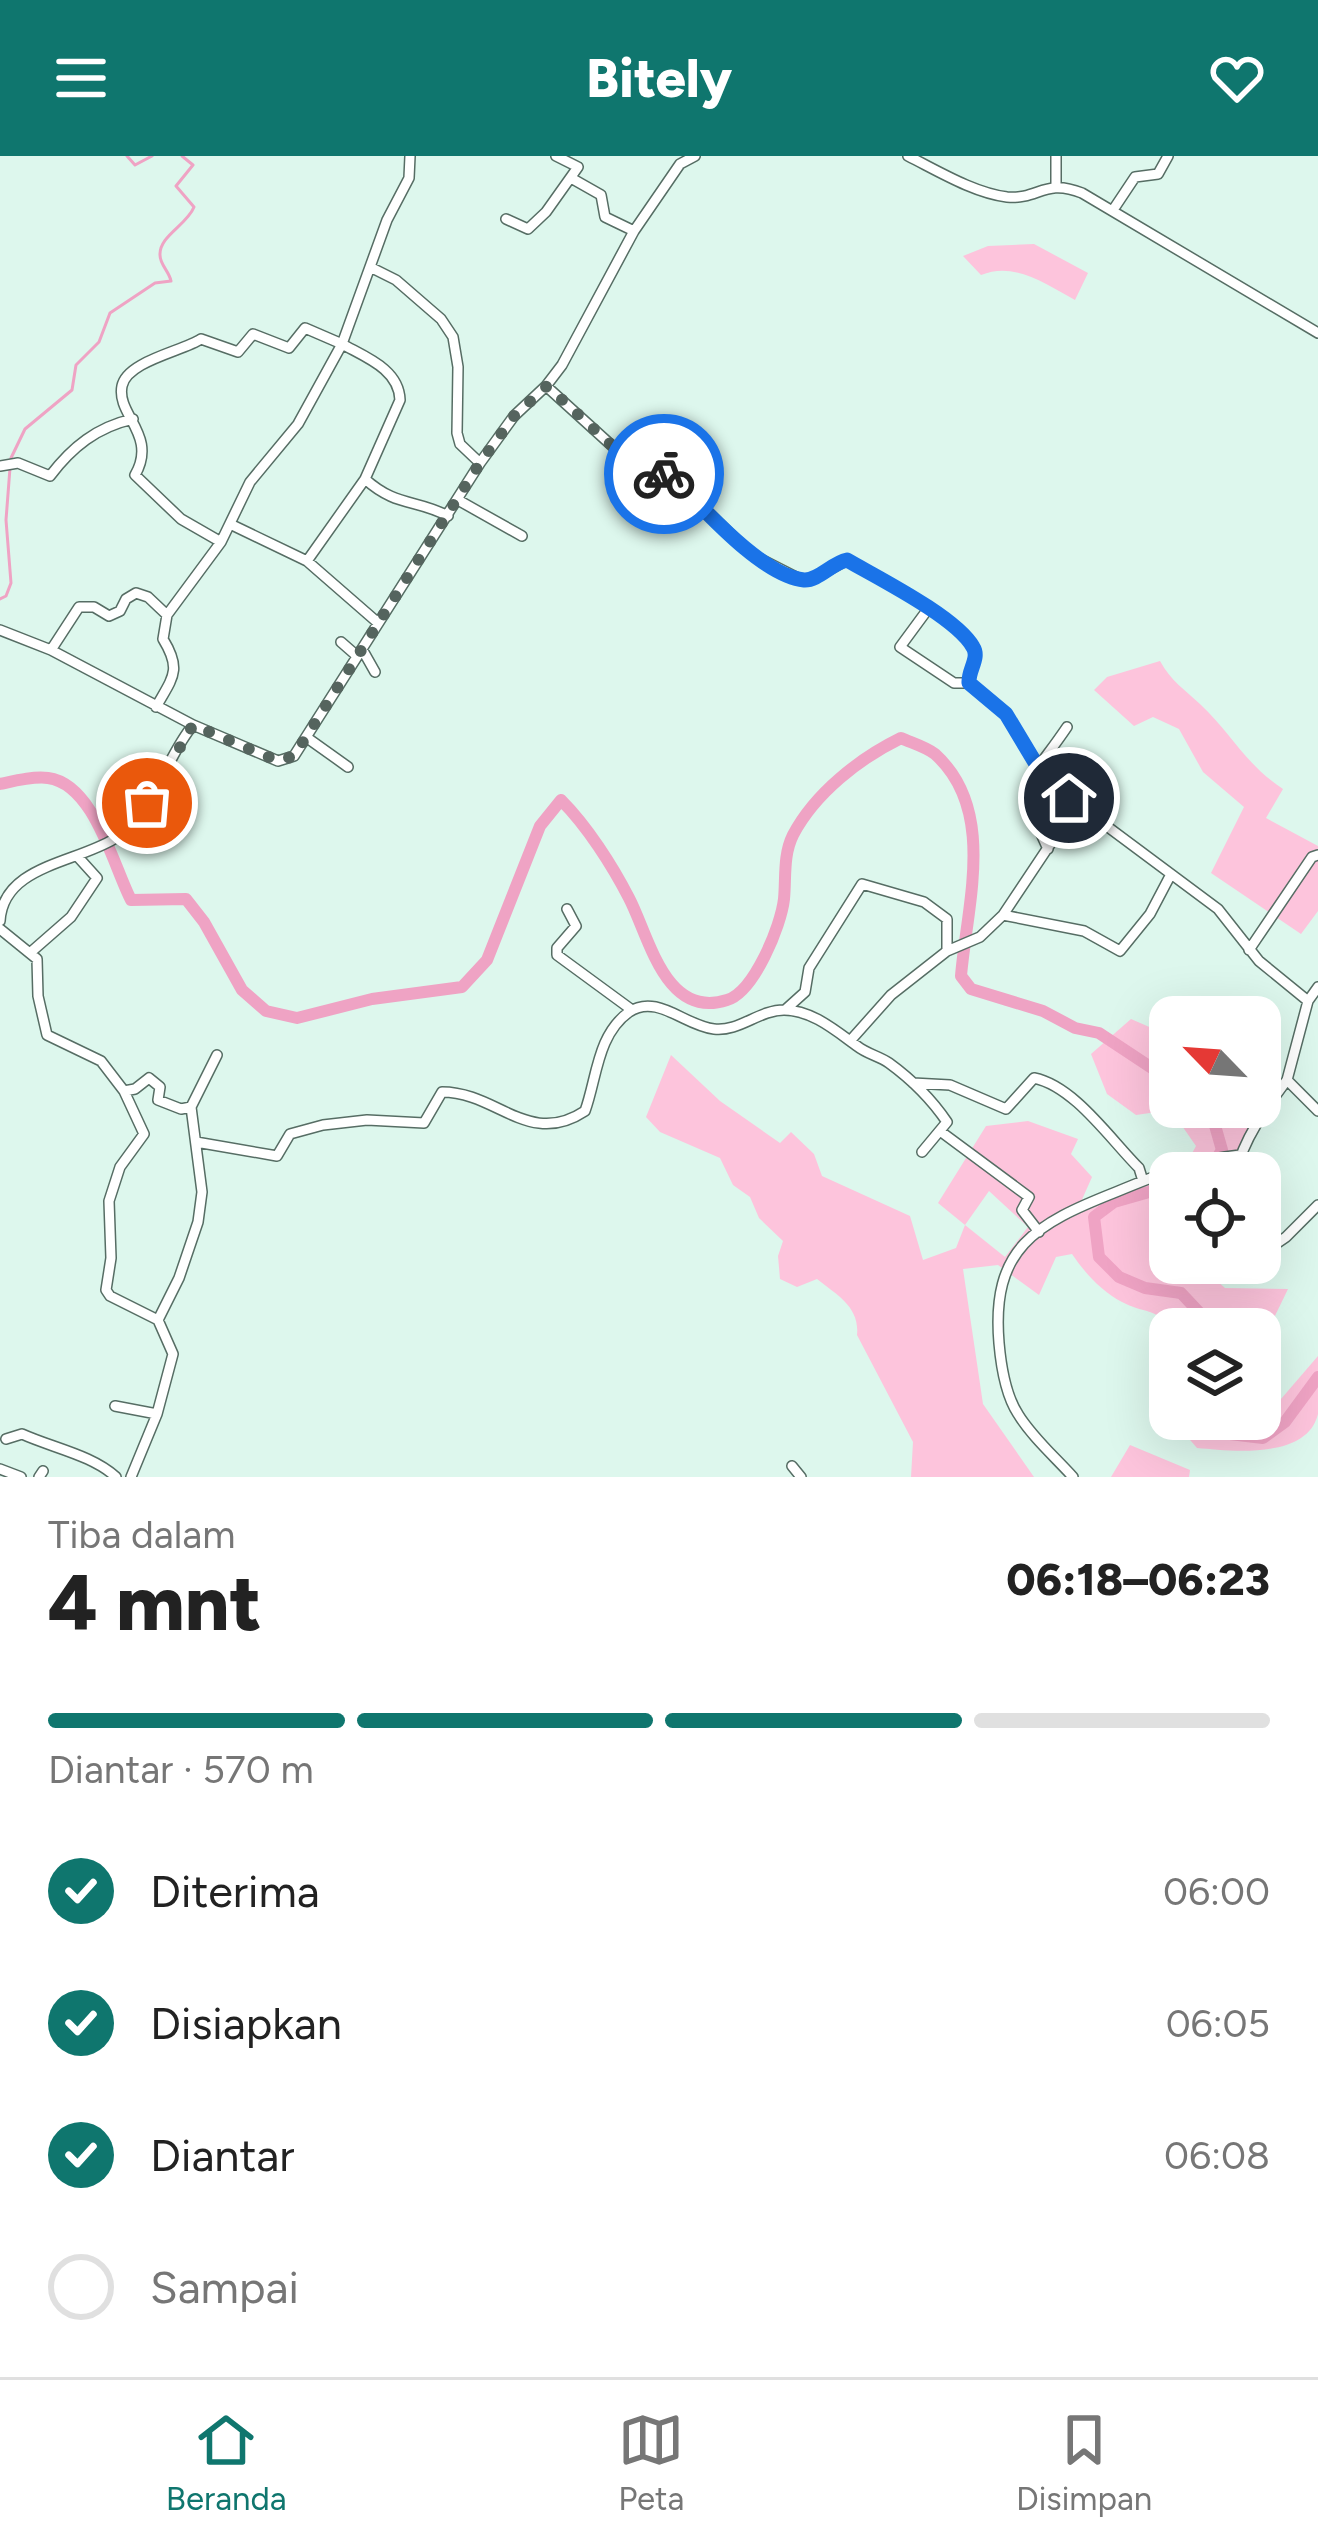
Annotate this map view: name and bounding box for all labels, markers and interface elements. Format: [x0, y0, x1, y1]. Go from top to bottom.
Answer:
icon: menu [48, 45, 114, 111]
icon: heart [1204, 45, 1270, 111]
text: Bitely [586, 46, 732, 111]
courier [604, 414, 724, 534]
icon: bike [631, 441, 697, 507]
pin [1018, 747, 1120, 849]
pin [96, 752, 198, 854]
icon: home [1036, 765, 1102, 831]
icon: bag [114, 770, 180, 836]
north arrow [1149, 996, 1281, 1128]
map controls [1149, 996, 1281, 1440]
button: locate [1149, 1152, 1281, 1284]
button: layers [1149, 1308, 1281, 1440]
text: Tiba dalam [48, 1511, 235, 1558]
text: 06:18–06:23 [1006, 1552, 1270, 1606]
text: 4 mnt [48, 1556, 262, 1650]
text: Diantar · 570 m [48, 1746, 314, 1793]
icon: check [48, 1858, 114, 1924]
text: Diterima [150, 1864, 320, 1918]
text: 06:00 [1163, 1868, 1270, 1915]
icon: check [48, 1990, 114, 2056]
text: Disiapkan [150, 1996, 342, 2050]
text: 06:05 [1166, 2000, 1270, 2047]
icon: check [48, 2122, 114, 2188]
text: Diantar [150, 2128, 295, 2182]
text: 06:08 [1164, 2132, 1270, 2179]
text: Sampai [150, 2260, 299, 2314]
tab: Beranda [166, 2407, 287, 2518]
tab: Peta [618, 2407, 684, 2518]
tab: Disimpan [1016, 2407, 1152, 2518]

